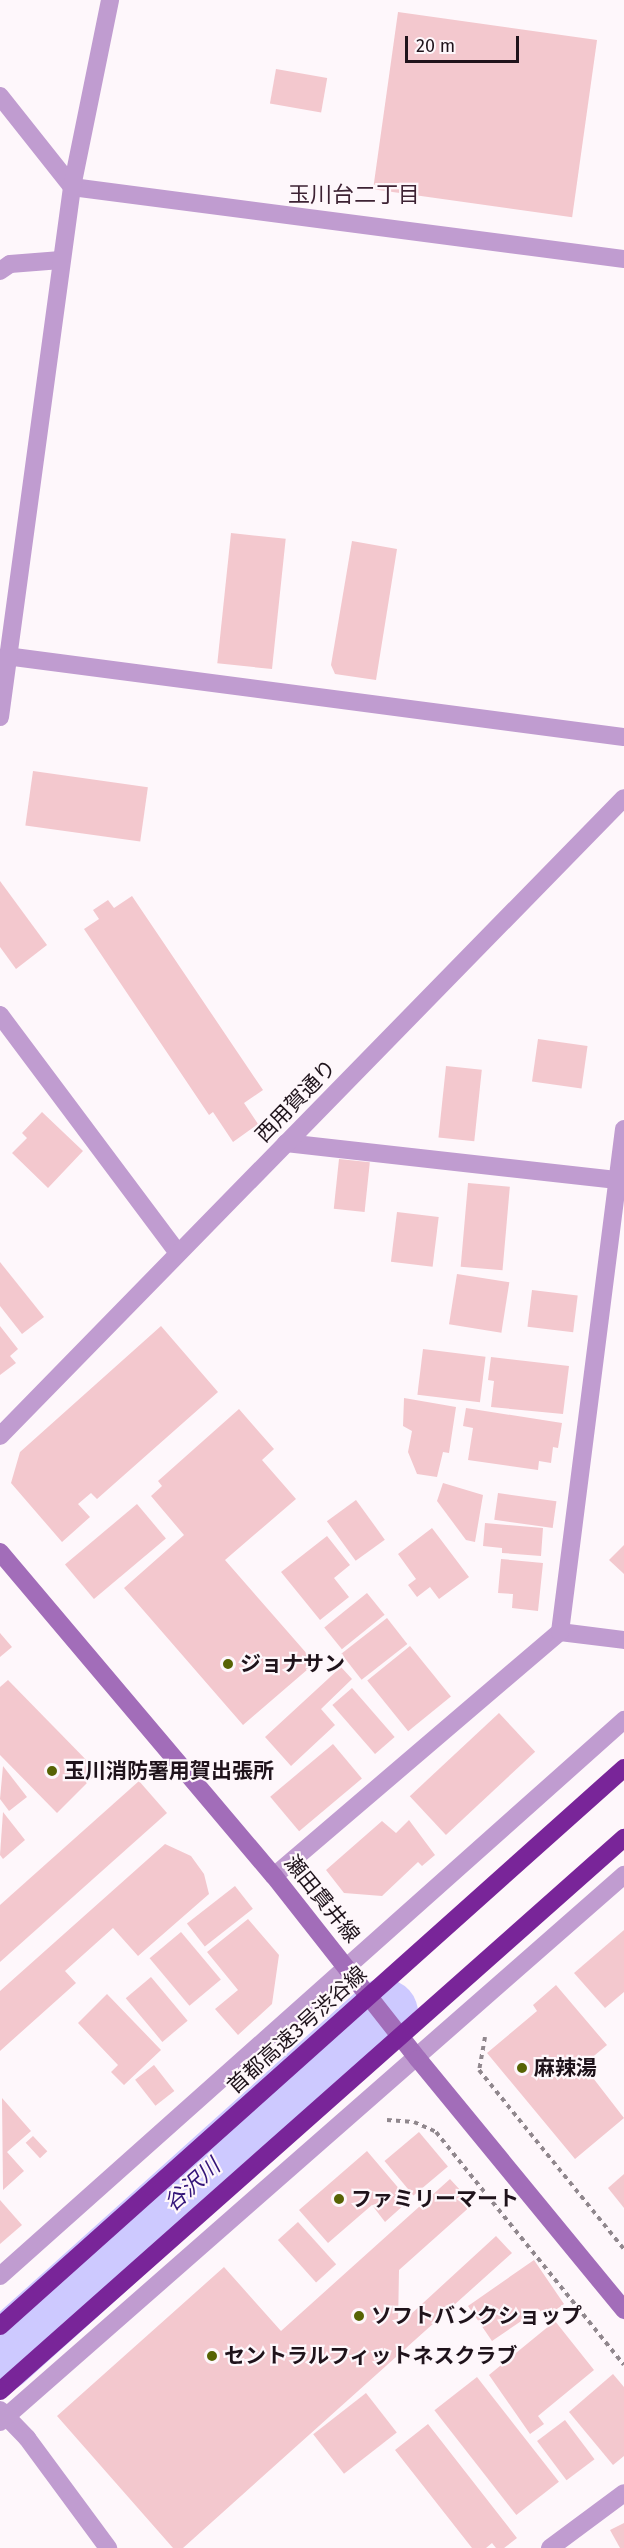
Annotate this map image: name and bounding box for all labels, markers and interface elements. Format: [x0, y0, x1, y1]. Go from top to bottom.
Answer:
scale bar [408, 24, 522, 62]
text: 20 m [416, 35, 455, 57]
district label: 玉川台二丁目 [288, 182, 420, 208]
street label: 西用賀通り [250, 1054, 342, 1148]
place label: ジョナサン [240, 1651, 345, 1677]
marker: ジョナサン [221, 1657, 235, 1671]
place label: 玉川消防署用賀出張所 [64, 1758, 274, 1784]
marker: 玉川消防署用賀出張所 [45, 1764, 59, 1778]
street label: 瀬田貫井線 [279, 1850, 365, 1948]
street label: 首都高速3号渋谷線 [222, 1961, 372, 2099]
place label: 麻辣湯 [534, 2055, 597, 2081]
marker: 麻辣湯 [515, 2061, 529, 2075]
water label: 谷沢川 [159, 2153, 225, 2217]
place label: ファミリーマート [351, 2186, 519, 2212]
marker: ファミリーマート [332, 2192, 346, 2206]
place label: ソフトバンクショップ [371, 2303, 581, 2329]
marker: ソフトバンクショップ [352, 2309, 366, 2323]
place label: セントラルフィットネスクラブ [224, 2343, 518, 2369]
marker: セントラルフィットネスクラブ [205, 2349, 219, 2363]

